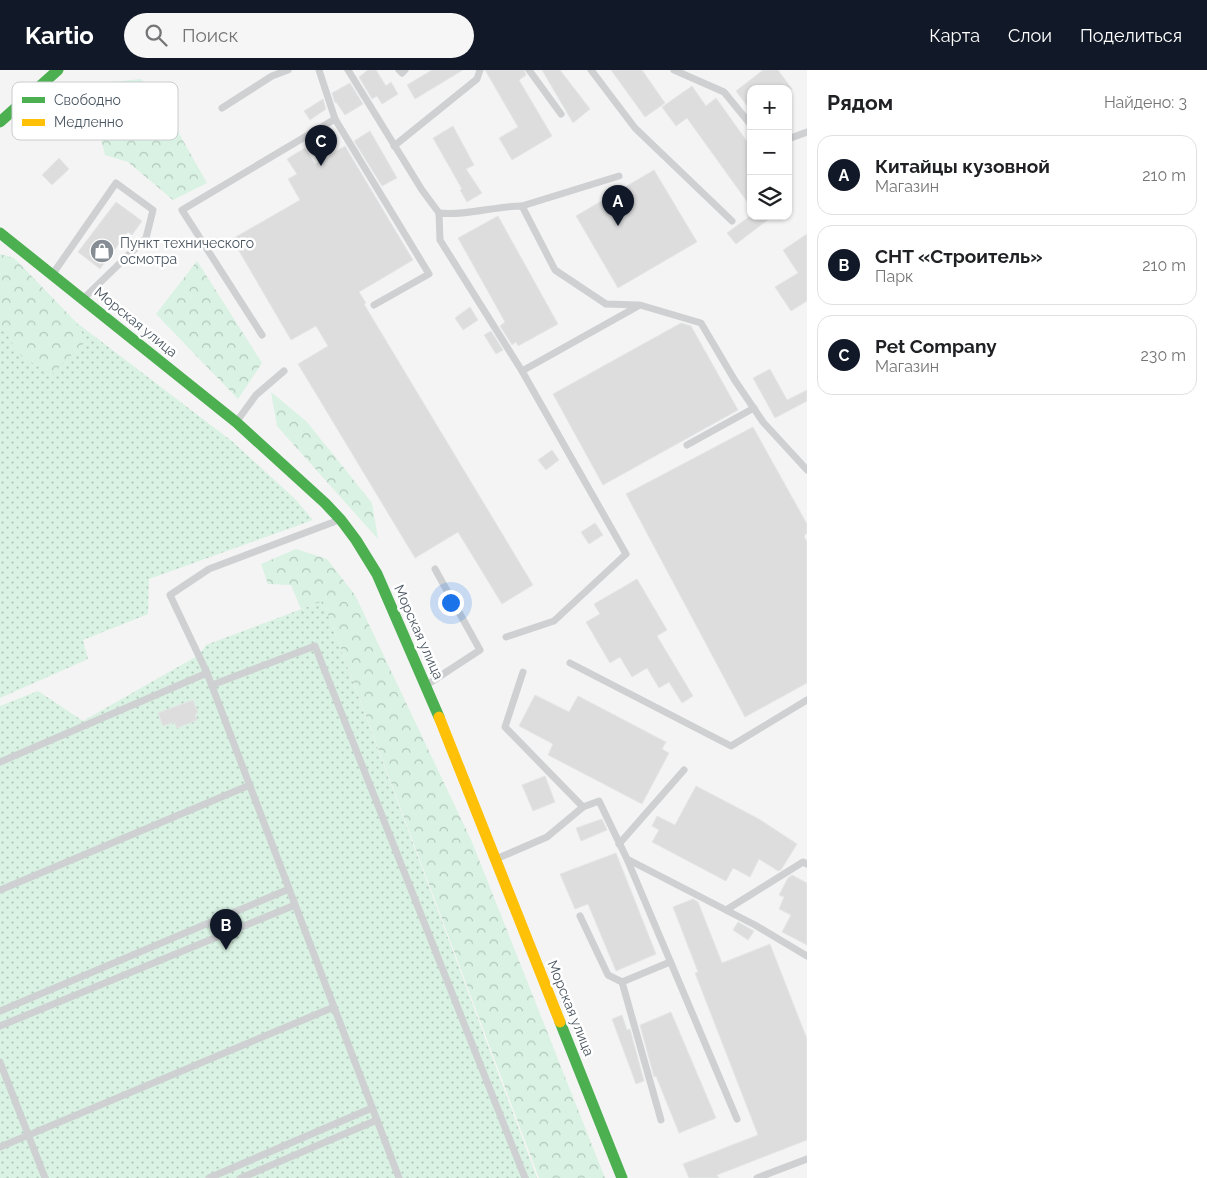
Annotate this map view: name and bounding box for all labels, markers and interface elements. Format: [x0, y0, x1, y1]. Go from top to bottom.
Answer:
search box [124, 13, 474, 58]
text: Kartio [25, 21, 94, 50]
icon: search [142, 21, 170, 49]
text: Поиск [182, 24, 238, 46]
text: Карта [929, 25, 980, 46]
text: Слои [1008, 25, 1052, 46]
text: Поделиться [1080, 25, 1182, 46]
legend [12, 82, 178, 140]
map controls [747, 85, 792, 220]
button: + [747, 85, 792, 130]
text: Рядом [827, 90, 893, 115]
text: Свободно [54, 92, 121, 108]
text: Найдено: 3 [1104, 93, 1187, 112]
text: Медленно [54, 114, 123, 130]
pin: C [305, 125, 337, 166]
button: − [747, 130, 792, 175]
text: Китайцы кузовной [875, 155, 1050, 177]
text: A [839, 166, 849, 185]
text: 210 m [1142, 166, 1186, 185]
button: layers [747, 175, 792, 220]
text: Магазин [875, 177, 939, 196]
pin: A [602, 185, 634, 226]
place label: Пункт технического осмотра [120, 235, 254, 267]
shop icon: Пункт технического осмотра [89, 238, 115, 264]
text: СНТ «Строитель» [875, 245, 1043, 267]
text: B [839, 256, 849, 275]
text: 210 m [1142, 256, 1186, 275]
text: Парк [875, 267, 913, 286]
street label: Морская улица [91, 284, 181, 360]
text: Pet Company [875, 335, 997, 357]
text: C [839, 346, 849, 365]
text: 230 m [1141, 346, 1186, 365]
text: Магазин [875, 357, 939, 376]
street label: Морская улица [391, 582, 447, 682]
your location [438, 590, 464, 616]
pin: B [210, 909, 242, 950]
street label: Морская улица [545, 958, 597, 1058]

